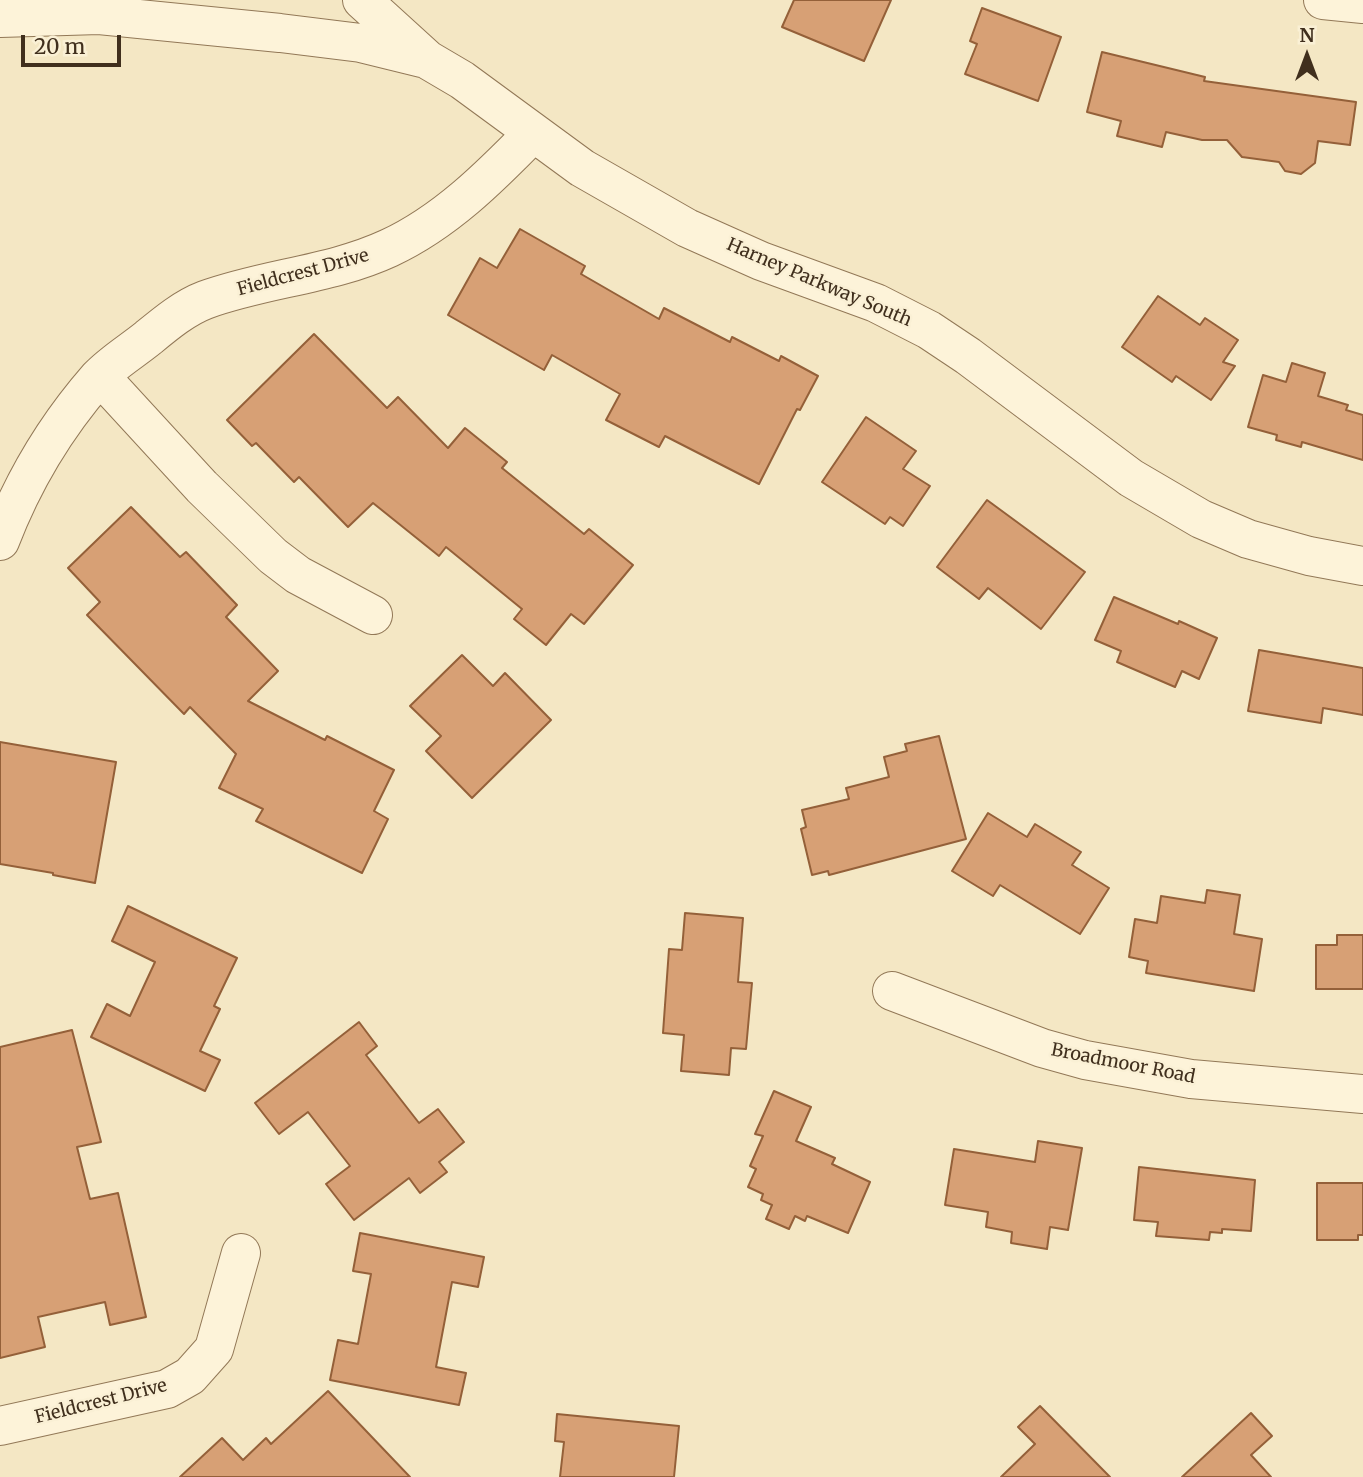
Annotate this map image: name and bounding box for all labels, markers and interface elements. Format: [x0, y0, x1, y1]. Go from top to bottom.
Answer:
scale bar [24, 21, 124, 65]
north arrow [1272, 21, 1342, 91]
text: N [1299, 23, 1315, 47]
text: 20 m [34, 33, 85, 60]
street label: Harney Parkway South [723, 234, 915, 332]
street label: Fieldcrest Drive [235, 245, 371, 301]
street label: Broadmoor Road [1049, 1039, 1197, 1089]
street label: Fieldcrest Drive [33, 1375, 169, 1429]

